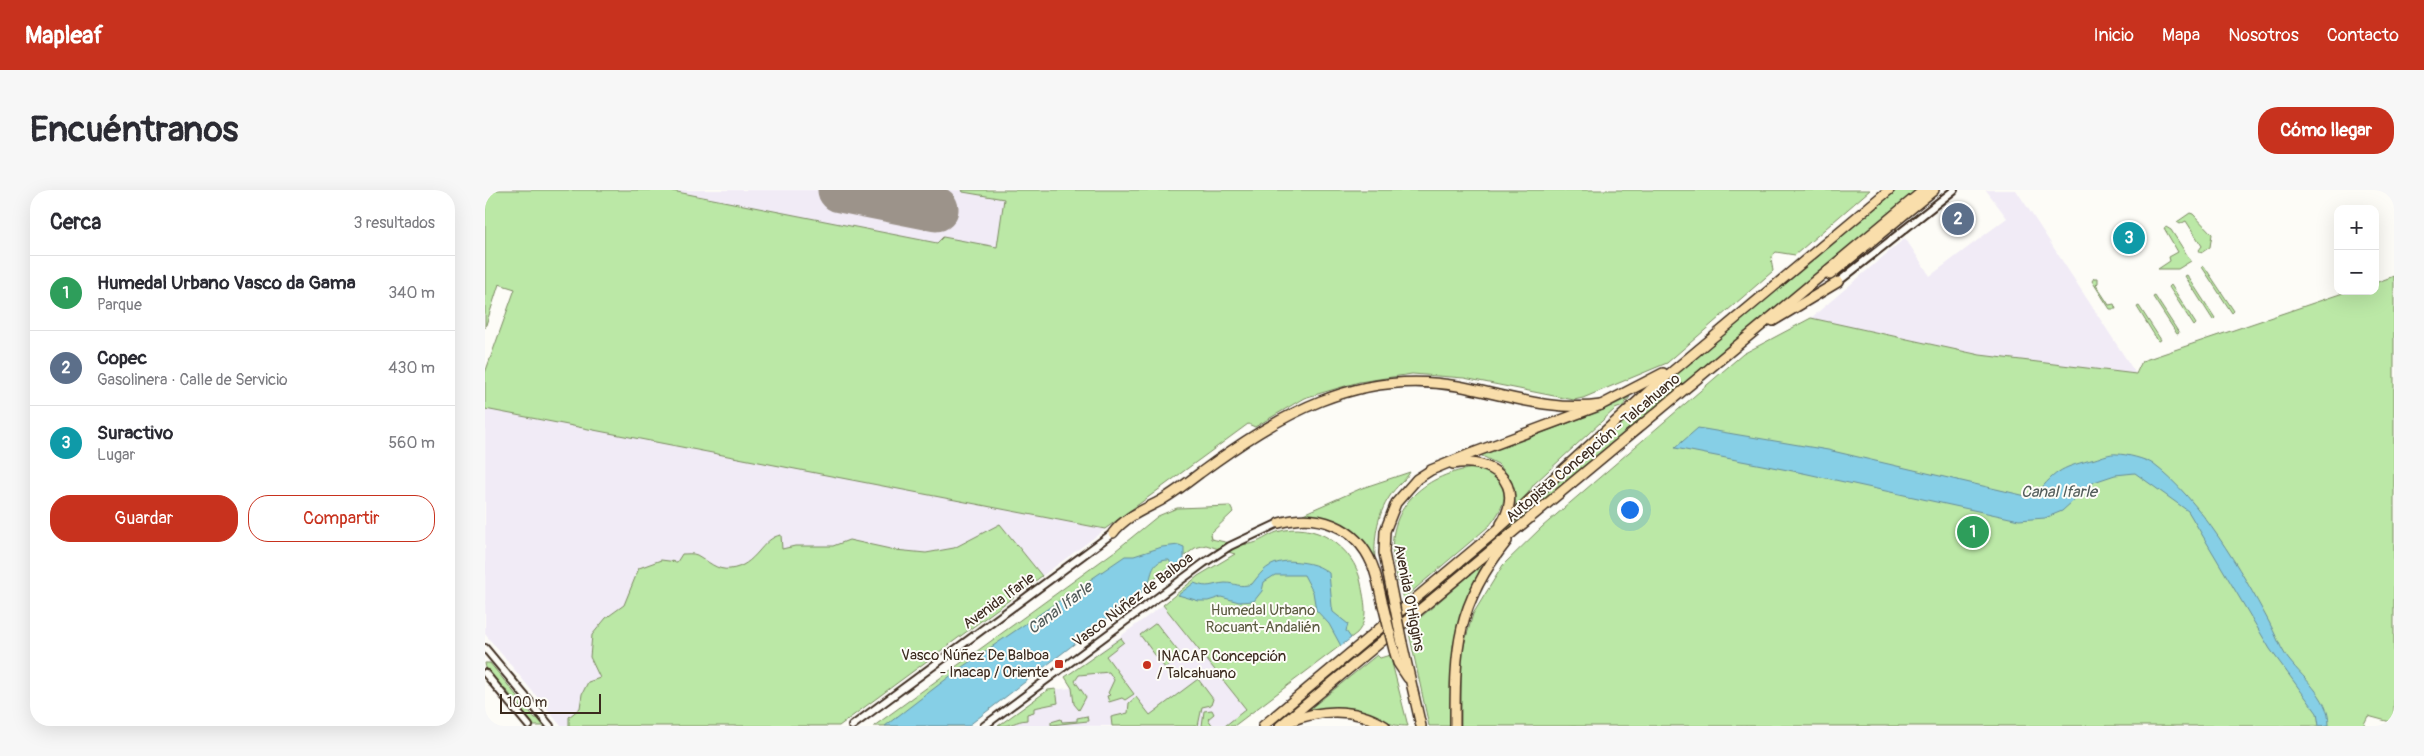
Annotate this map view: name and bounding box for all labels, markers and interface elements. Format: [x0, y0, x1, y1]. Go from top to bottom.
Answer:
text: Mapleaf [25, 21, 103, 50]
text: Inicio [2093, 24, 2134, 47]
text: Mapa [2162, 24, 2200, 47]
text: Nosotros [2228, 24, 2299, 47]
text: Contacto [2327, 24, 2399, 47]
button: Cómo llegar [2258, 107, 2394, 154]
text: Encuéntranos [30, 108, 238, 152]
pin: 2 [1942, 200, 1974, 238]
map controls [2334, 205, 2379, 295]
button: + [2334, 205, 2379, 250]
text: Cerca [50, 209, 101, 236]
text: 3 resultados [353, 213, 435, 233]
pin: 3 [2113, 219, 2145, 257]
button: − [2334, 250, 2379, 295]
text: Humedal Urbano Vasco da Gama [97, 271, 356, 295]
text: 1 [63, 283, 69, 303]
text: 340 m [388, 283, 435, 303]
text: Parque [97, 295, 142, 315]
text: Copec [97, 346, 147, 370]
text: 2 [62, 358, 70, 378]
text: 430 m [388, 358, 435, 378]
street label: Autopista Concepción - Talcahuano [1502, 369, 1684, 527]
text: Gasolinera · Calle de Servicio [97, 370, 288, 390]
text: Suractivo [97, 421, 173, 445]
text: 3 [62, 433, 70, 453]
text: 560 m [388, 433, 435, 453]
text: Lugar [97, 445, 135, 465]
water label: Canal Ifarle [2021, 482, 2099, 502]
button: Guardar [50, 495, 238, 542]
button: Compartir [248, 495, 435, 542]
your location [1617, 497, 1643, 523]
pin: 1 [1957, 513, 1989, 551]
street label: Avenida O'Higgins [1389, 543, 1429, 653]
street label: Vasco Núñez de Balboa [1069, 548, 1197, 652]
street label: Avenida Ifarle [959, 568, 1039, 634]
water label: Canal Ifarle [1024, 576, 1098, 639]
park label: Humedal Urbano Rocuant-Andalién [1206, 601, 1320, 637]
place label: Vasco Núñez De Balboa - Inacap / Oriente [901, 646, 1050, 682]
place label: INACAP Concepción / Talcahuano [1157, 647, 1286, 683]
marker: Vasco Núñez De Balboa - Inacap / Oriente [1053, 658, 1065, 670]
marker: INACAP Concepción / Talcahuano [1141, 659, 1153, 671]
scale bar [500, 691, 601, 714]
text: 100 m [507, 694, 547, 711]

